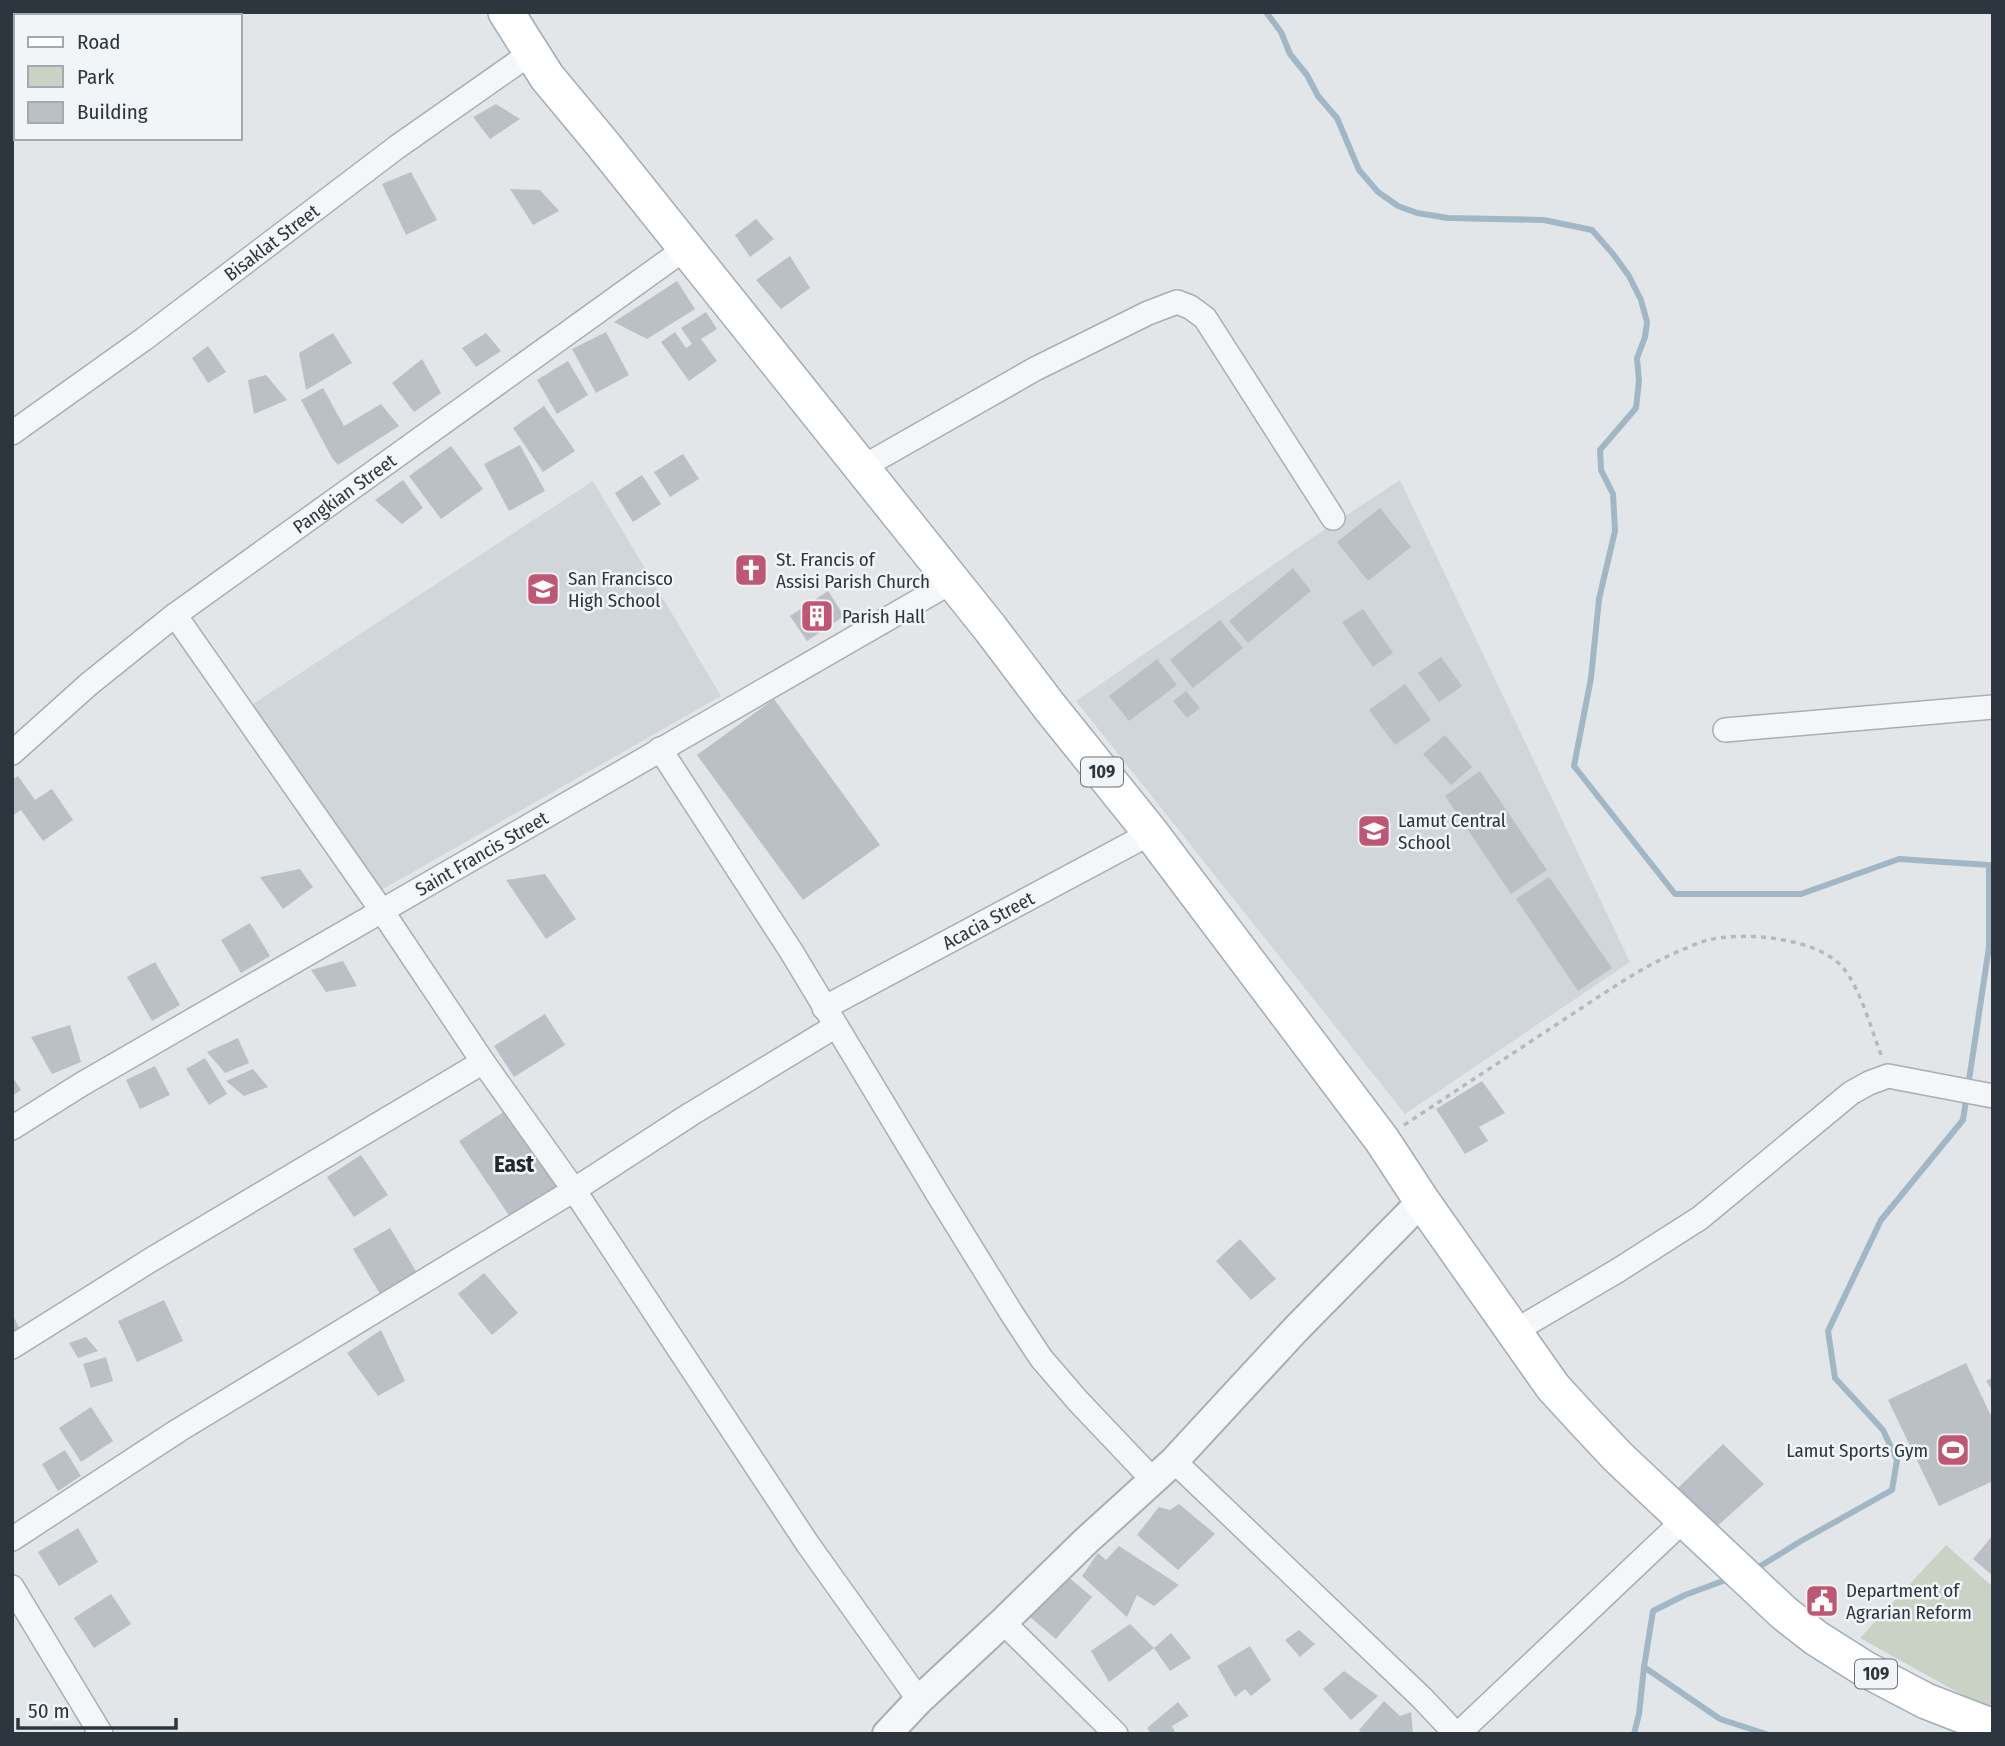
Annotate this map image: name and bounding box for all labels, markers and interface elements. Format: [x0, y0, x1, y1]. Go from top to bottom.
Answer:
legend [14, 14, 242, 140]
text: Road [77, 29, 121, 55]
text: Park [77, 64, 115, 90]
text: Building [77, 99, 148, 125]
street label: Bisaklat Street [220, 199, 324, 286]
street label: Pangkian Street [288, 449, 401, 539]
place label: St. Francis of Assisi Parish Church [776, 548, 930, 593]
church icon: St. Francis of Assisi Parish Church [732, 551, 770, 589]
place label: San Francisco High School [568, 567, 673, 612]
school or university icon: San Francisco High School [524, 570, 562, 608]
building icon: Parish Hall [798, 597, 836, 635]
place label: Parish Hall [842, 605, 925, 628]
road number: 109 [1081, 758, 1123, 786]
street label: Saint Francis Street [411, 806, 553, 901]
place label: Lamut Central School [1398, 809, 1506, 854]
school or university icon: Lamut Central School [1355, 812, 1393, 850]
street label: Acacia Street [938, 886, 1039, 955]
district label: East [494, 1150, 535, 1178]
sports icon: Lamut Sports Gym [1934, 1431, 1972, 1469]
place label: Lamut Sports Gym [1786, 1439, 1928, 1462]
place label: Department of Agrarian Reform [1846, 1579, 1972, 1624]
public building icon: Department of Agrarian Reform [1803, 1582, 1841, 1620]
road number: 109 [1855, 1660, 1897, 1688]
scale bar [18, 1686, 175, 1730]
text: 50 m [28, 1698, 70, 1724]

